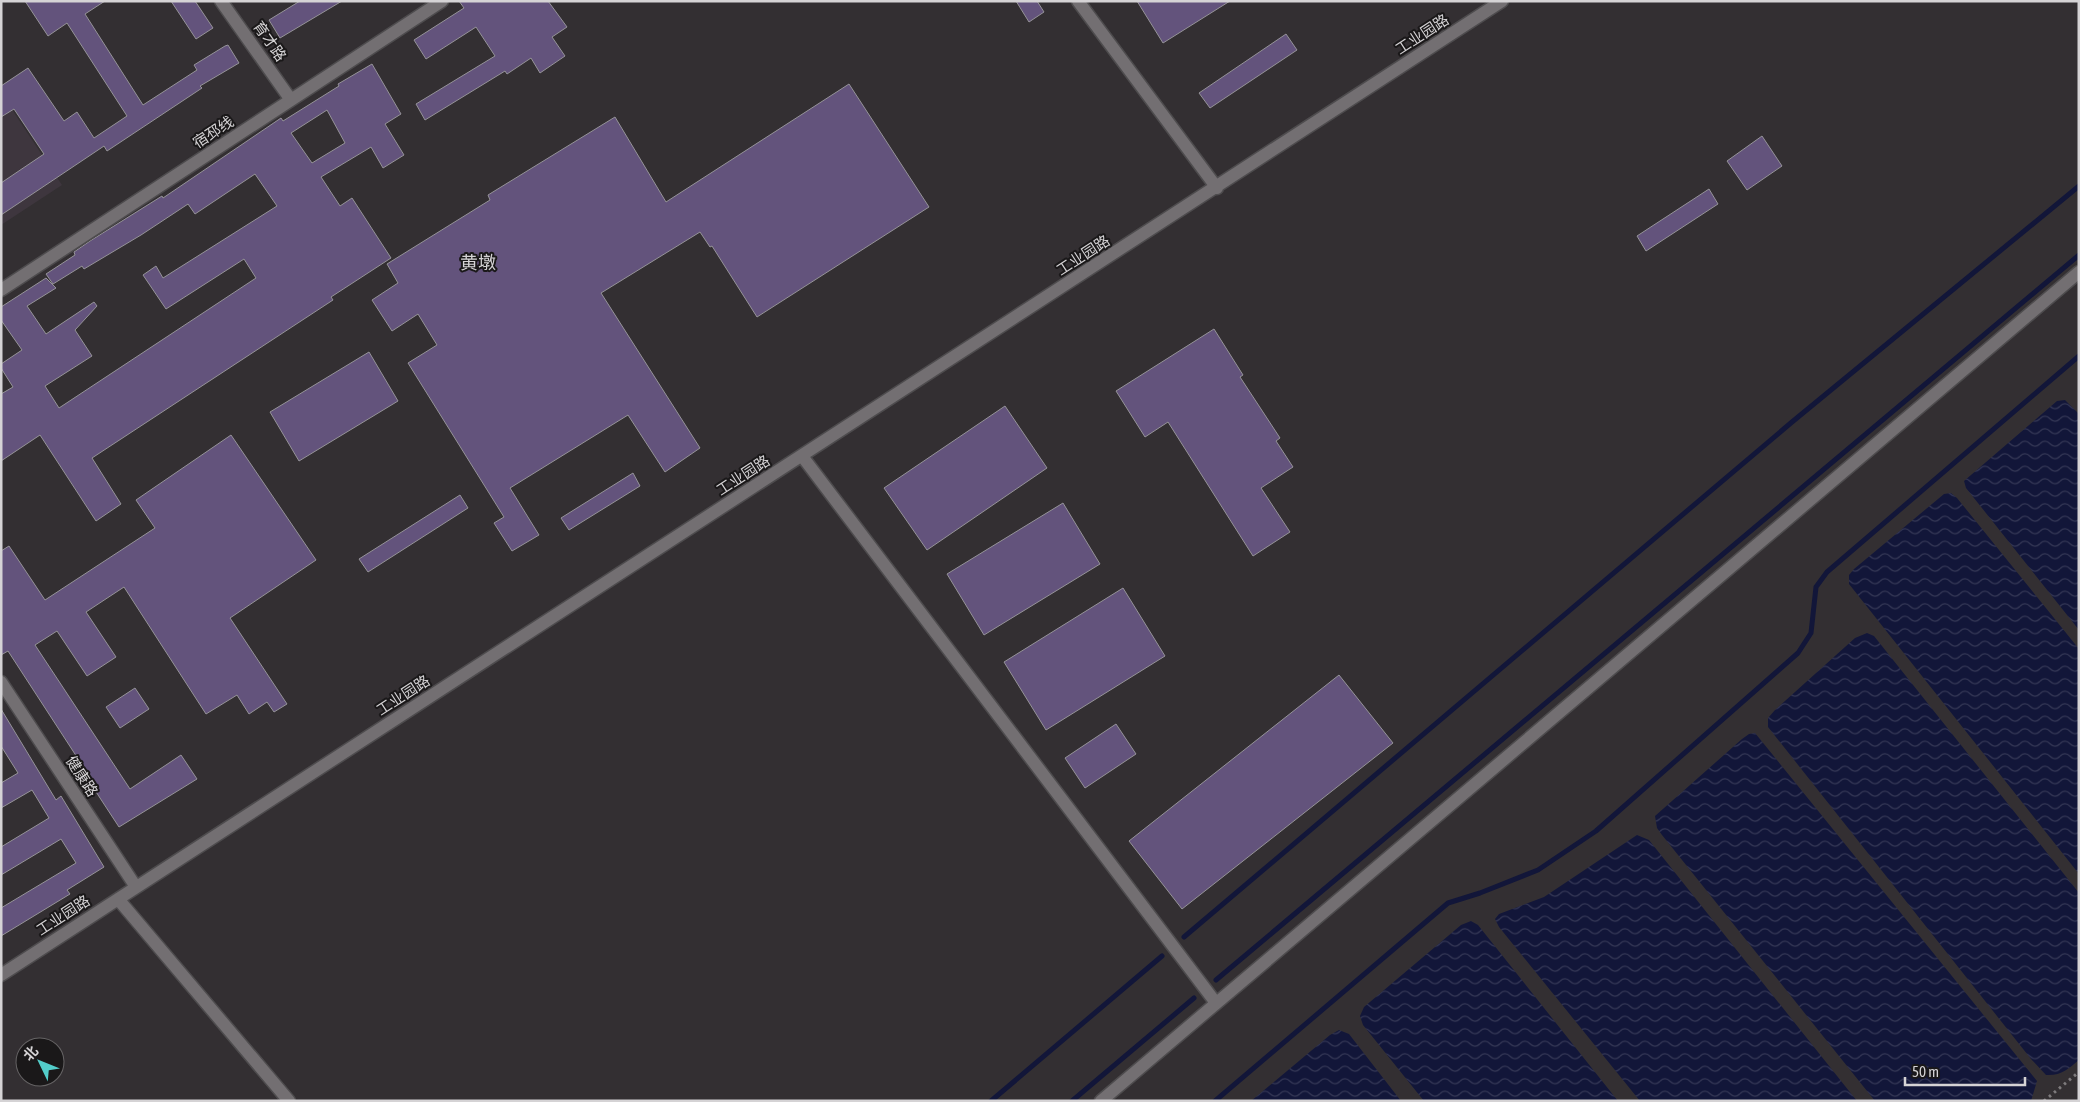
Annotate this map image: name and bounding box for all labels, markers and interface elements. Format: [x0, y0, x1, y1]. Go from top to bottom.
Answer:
street label: 工业园路 [1392, 11, 1452, 57]
street label: 育才路 [250, 18, 290, 64]
street label: 宿邳线 [189, 113, 237, 151]
street label: 工业园路 [1053, 232, 1113, 278]
district label: 黄墩 [460, 252, 496, 273]
street label: 工业园路 [713, 452, 773, 498]
street label: 工业园路 [373, 672, 433, 718]
street label: 健康路 [63, 752, 101, 800]
street label: 工业园路 [33, 892, 93, 938]
north arrow [15, 1037, 65, 1087]
text: 北 [20, 1043, 41, 1064]
scale bar [1905, 1054, 2025, 1086]
text: 50 m [1912, 1063, 1939, 1080]

